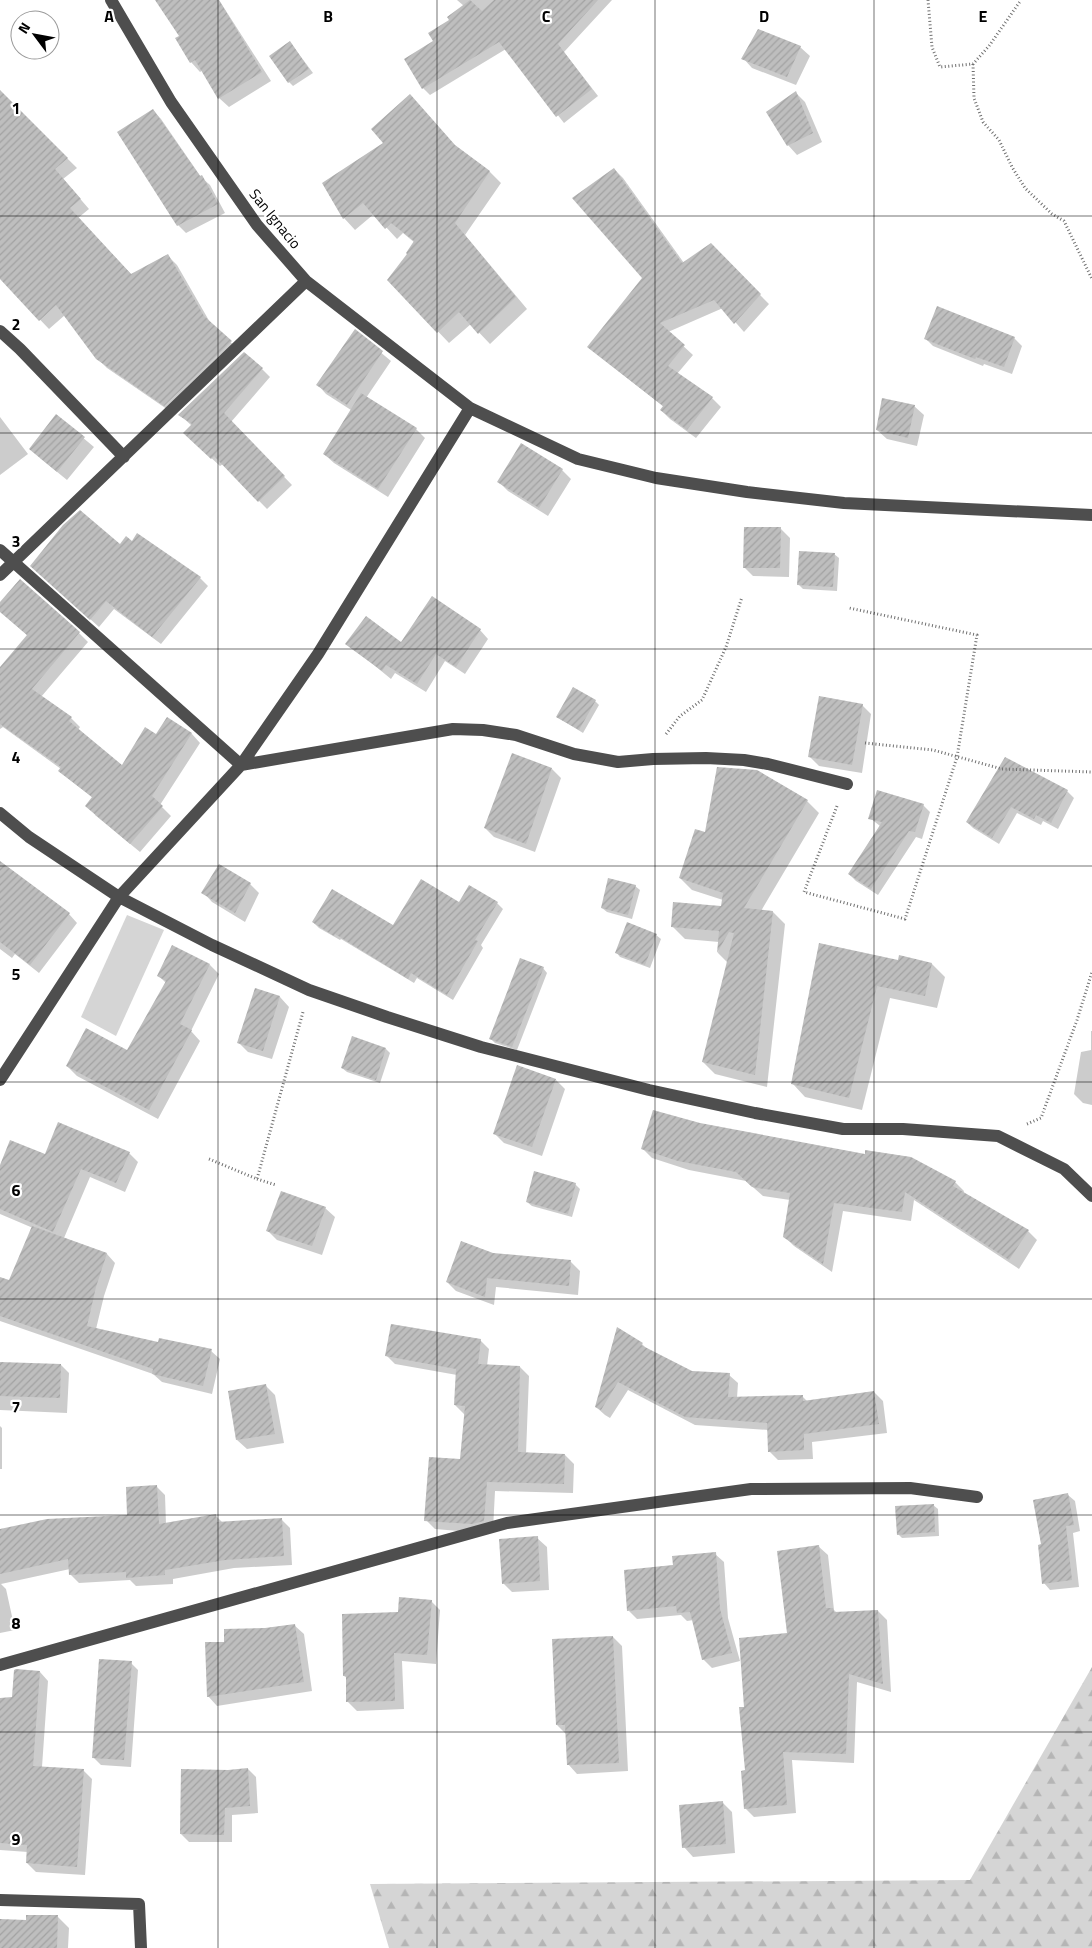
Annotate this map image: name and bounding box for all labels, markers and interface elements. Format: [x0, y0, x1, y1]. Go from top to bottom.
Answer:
text: A [104, 4, 114, 28]
text: B [323, 4, 333, 28]
text: C [542, 4, 551, 28]
text: D [759, 4, 769, 28]
text: E [979, 4, 988, 28]
north arrow [10, 10, 60, 60]
text: N [12, 18, 35, 38]
text: 1 [12, 96, 20, 120]
street label: San Ignacio [244, 184, 307, 254]
text: 2 [12, 312, 20, 336]
text: 3 [12, 529, 20, 553]
text: 4 [12, 745, 21, 769]
text: 5 [12, 962, 21, 986]
text: 6 [12, 1178, 21, 1202]
text: 7 [12, 1395, 20, 1419]
text: 8 [12, 1611, 21, 1635]
text: 9 [12, 1827, 21, 1851]

